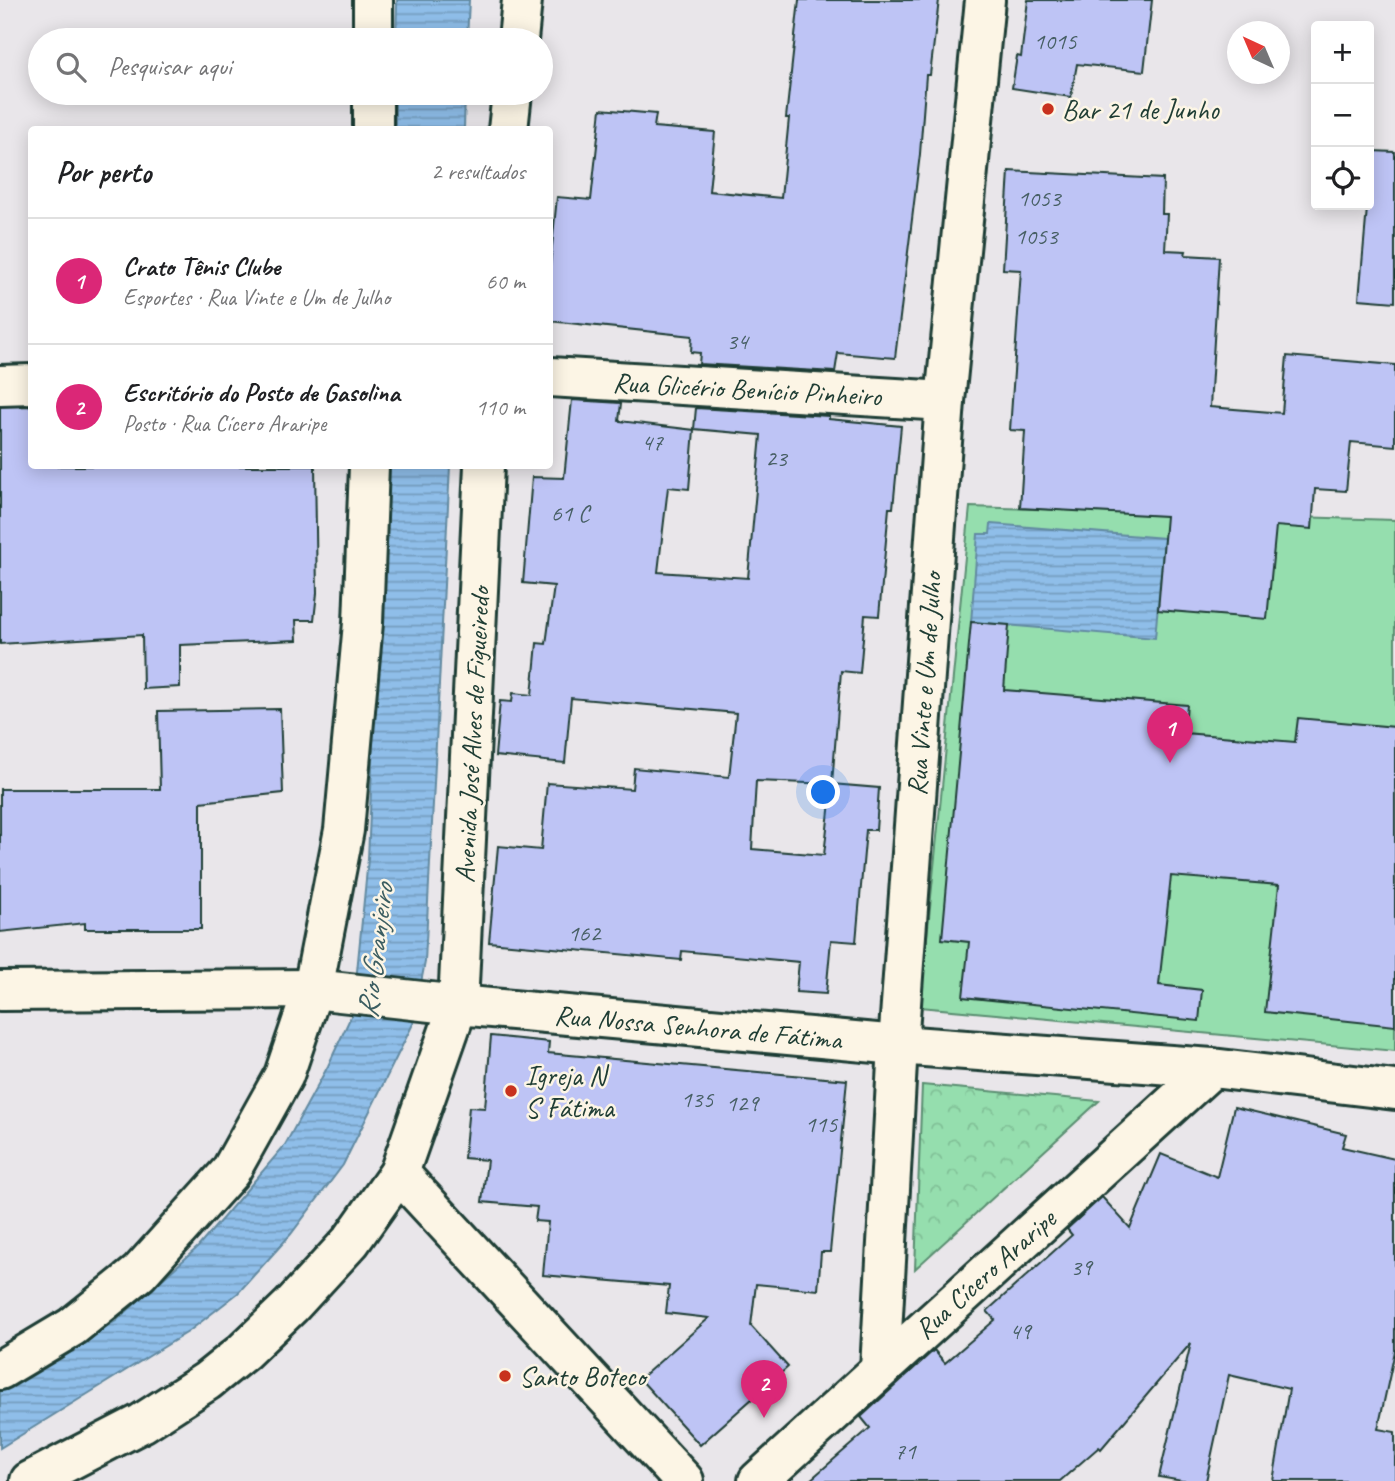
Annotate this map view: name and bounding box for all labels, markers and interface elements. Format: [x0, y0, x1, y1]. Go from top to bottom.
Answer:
north arrow [1227, 21, 1290, 84]
map controls [1311, 21, 1374, 210]
button: + [1311, 21, 1374, 84]
house number: 1015 [1033, 26, 1078, 56]
search box [28, 28, 553, 105]
icon: search [52, 48, 90, 86]
text: Pesquisar aqui [108, 50, 232, 83]
button: − [1311, 84, 1374, 147]
place label: Bar 21 de Junho [1062, 92, 1221, 127]
marker: Bar 21 de Junho [1040, 101, 1056, 117]
button: locate [1311, 147, 1374, 210]
text: Por perto [56, 153, 151, 191]
text: 2 resultados [431, 157, 525, 186]
house number: 1053 [1017, 183, 1063, 213]
house number: 1053 [1014, 221, 1060, 251]
text: Crato Tênis Clube [123, 250, 280, 283]
text: 1 [74, 267, 84, 296]
text: 60 m [486, 267, 525, 296]
text: Esportes · Rua Vinte e Um de Julho [123, 283, 390, 312]
house number: 34 [726, 326, 750, 356]
street label: Rua Glicério Benício Pinheiro [612, 364, 884, 414]
text: Escritório do Posto de Gasolina [123, 376, 400, 409]
text: 2 [74, 393, 84, 422]
text: 110 m [476, 393, 525, 422]
text: Posto · Rua Cícero Araripe [123, 409, 326, 438]
house number: 47 [641, 427, 664, 457]
house number: 23 [765, 443, 789, 473]
house number: 61 C [551, 498, 592, 528]
street label: Rua Vinte e Um de Julho [899, 568, 949, 797]
street label: Avenida José Alves de Figueiredo [447, 583, 497, 884]
pin: 1 [1147, 705, 1193, 763]
your location [806, 775, 840, 809]
water label: Rio Granjeiro [348, 879, 402, 1020]
house number: 162 [568, 918, 602, 948]
street label: Rua Nossa Senhora de Fátima [553, 997, 845, 1057]
place label: Igreja N S Fátima [525, 1058, 615, 1125]
marker: Igreja N S Fátima [503, 1083, 519, 1099]
house number: 135 [681, 1084, 714, 1114]
house number: 129 [726, 1088, 760, 1118]
house number: 115 [805, 1109, 838, 1139]
street label: Rua Cícero Araripe [907, 1200, 1064, 1347]
house number: 39 [1070, 1252, 1094, 1282]
house number: 49 [1009, 1316, 1033, 1346]
place label: Santo Boteco [519, 1359, 649, 1394]
pin: 2 [741, 1360, 787, 1418]
marker: Santo Boteco [497, 1368, 513, 1384]
house number: 71 [894, 1436, 917, 1466]

